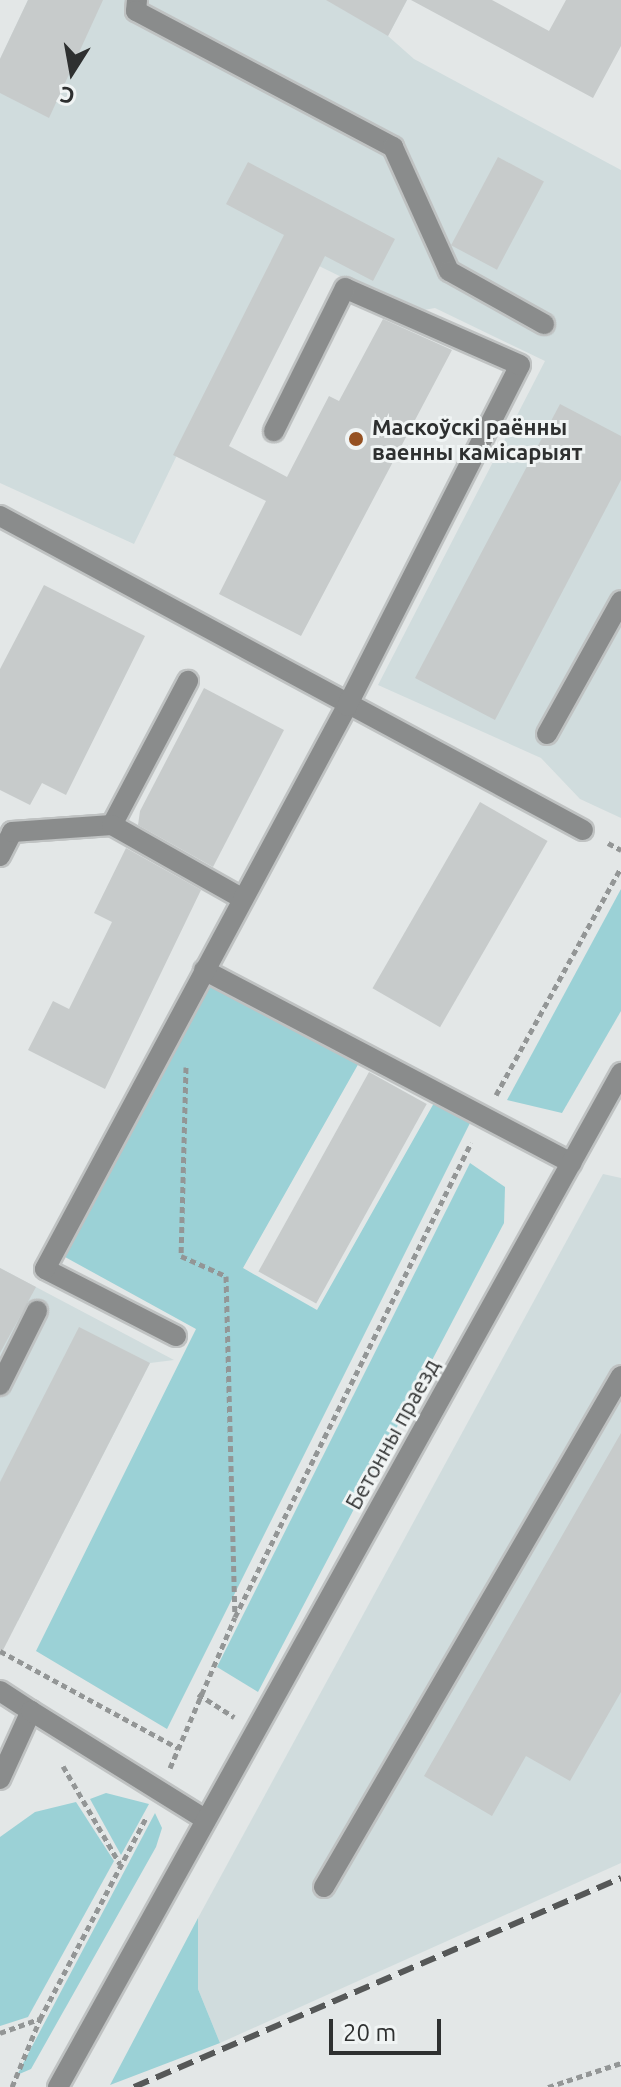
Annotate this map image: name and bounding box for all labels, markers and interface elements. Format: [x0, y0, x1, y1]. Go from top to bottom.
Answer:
north arrow [32, 32, 112, 112]
text: С [58, 82, 77, 110]
place label: Маскоўскі раённы ваенны камісарыят [372, 413, 583, 464]
marker: Маскоўскі раённы ваенны камісарыят [347, 430, 365, 448]
street label: Бетонны праезд [340, 1354, 444, 1514]
scale bar [333, 2003, 445, 2053]
text: 20 m [343, 2019, 396, 2046]

